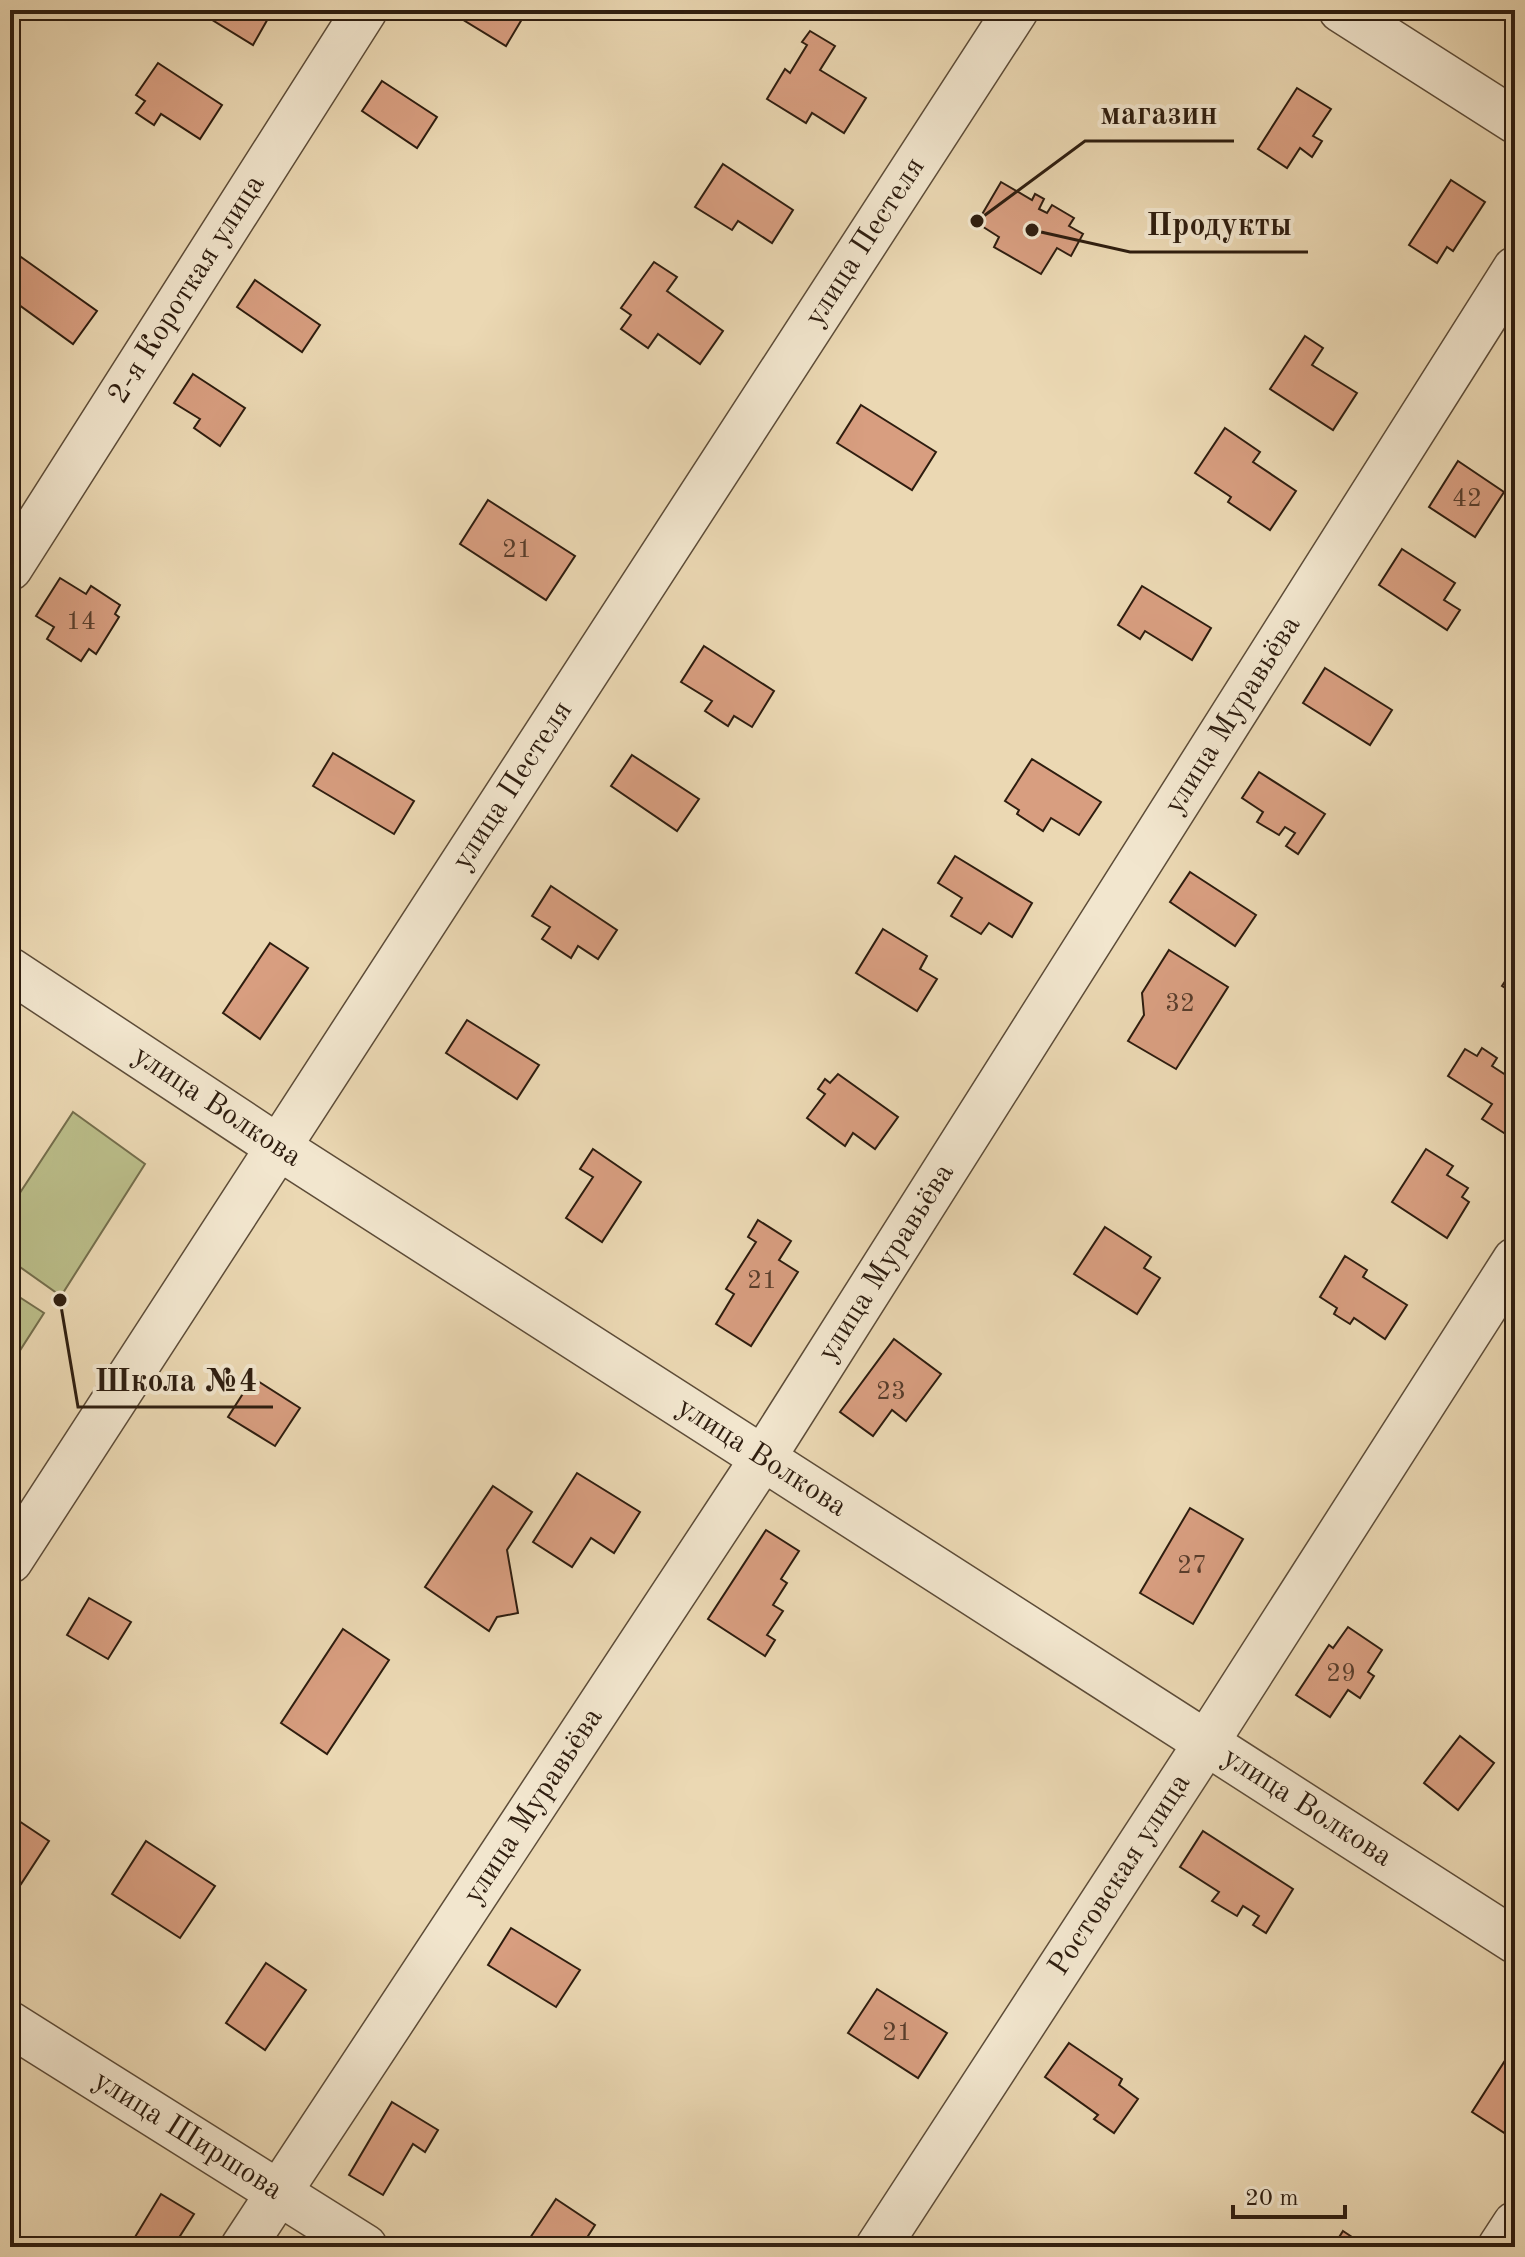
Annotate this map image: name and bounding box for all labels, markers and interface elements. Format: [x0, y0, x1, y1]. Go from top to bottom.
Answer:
callout: магазин [1085, 85, 1234, 141]
text: магазин [1100, 100, 1218, 132]
street label: улица Пестеля [800, 152, 931, 332]
street label: 2-я Короткая улица [103, 170, 271, 409]
callout: Продукты [1130, 196, 1308, 252]
text: Продукты [1146, 211, 1292, 243]
house number: 42 [1452, 486, 1482, 512]
house number: 21 [502, 537, 532, 563]
house number: 14 [66, 609, 96, 635]
street label: улица Муравьёва [1159, 611, 1307, 819]
street label: улица Пестеля [447, 696, 578, 876]
house number: 32 [1165, 991, 1195, 1017]
street label: улица Волкова [127, 1040, 307, 1173]
street label: улица Муравьёва [813, 1158, 960, 1367]
house number: 21 [747, 1268, 777, 1294]
callout: Школа №4 [78, 1351, 273, 1407]
text: Школа №4 [95, 1367, 257, 1399]
house number: 23 [876, 1379, 906, 1405]
street label: улица Волкова [672, 1392, 852, 1523]
house number: 27 [1177, 1553, 1207, 1579]
house number: 29 [1326, 1661, 1356, 1687]
street label: улица Муравьёва [458, 1703, 609, 1910]
street label: улица Волкова [1217, 1742, 1397, 1873]
street label: Ростовская улица [1044, 1768, 1197, 1981]
house number: 21 [882, 2020, 912, 2046]
street label: улица Ширшова [88, 2065, 288, 2206]
scale bar [1233, 2169, 1345, 2219]
text: 20 m [1245, 2187, 1299, 2211]

